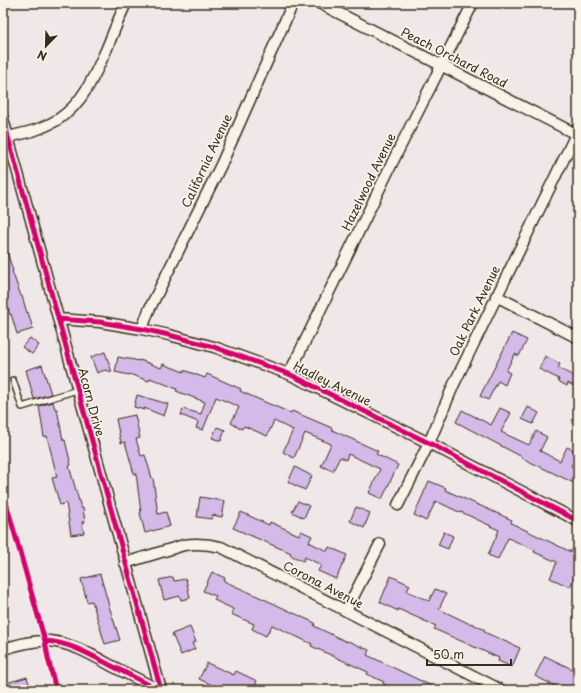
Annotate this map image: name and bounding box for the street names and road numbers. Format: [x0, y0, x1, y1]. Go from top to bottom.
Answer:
street label: Peach Orchard Road [398, 22, 511, 92]
street label: California Avenue [176, 110, 236, 211]
street label: Hazelwood Avenue [337, 129, 400, 233]
street label: Oak Park Avenue [444, 262, 504, 359]
street label: Hadley Avenue [290, 356, 375, 410]
street label: Acorn Drive [74, 365, 110, 438]
street label: Corona Avenue [280, 556, 367, 612]

